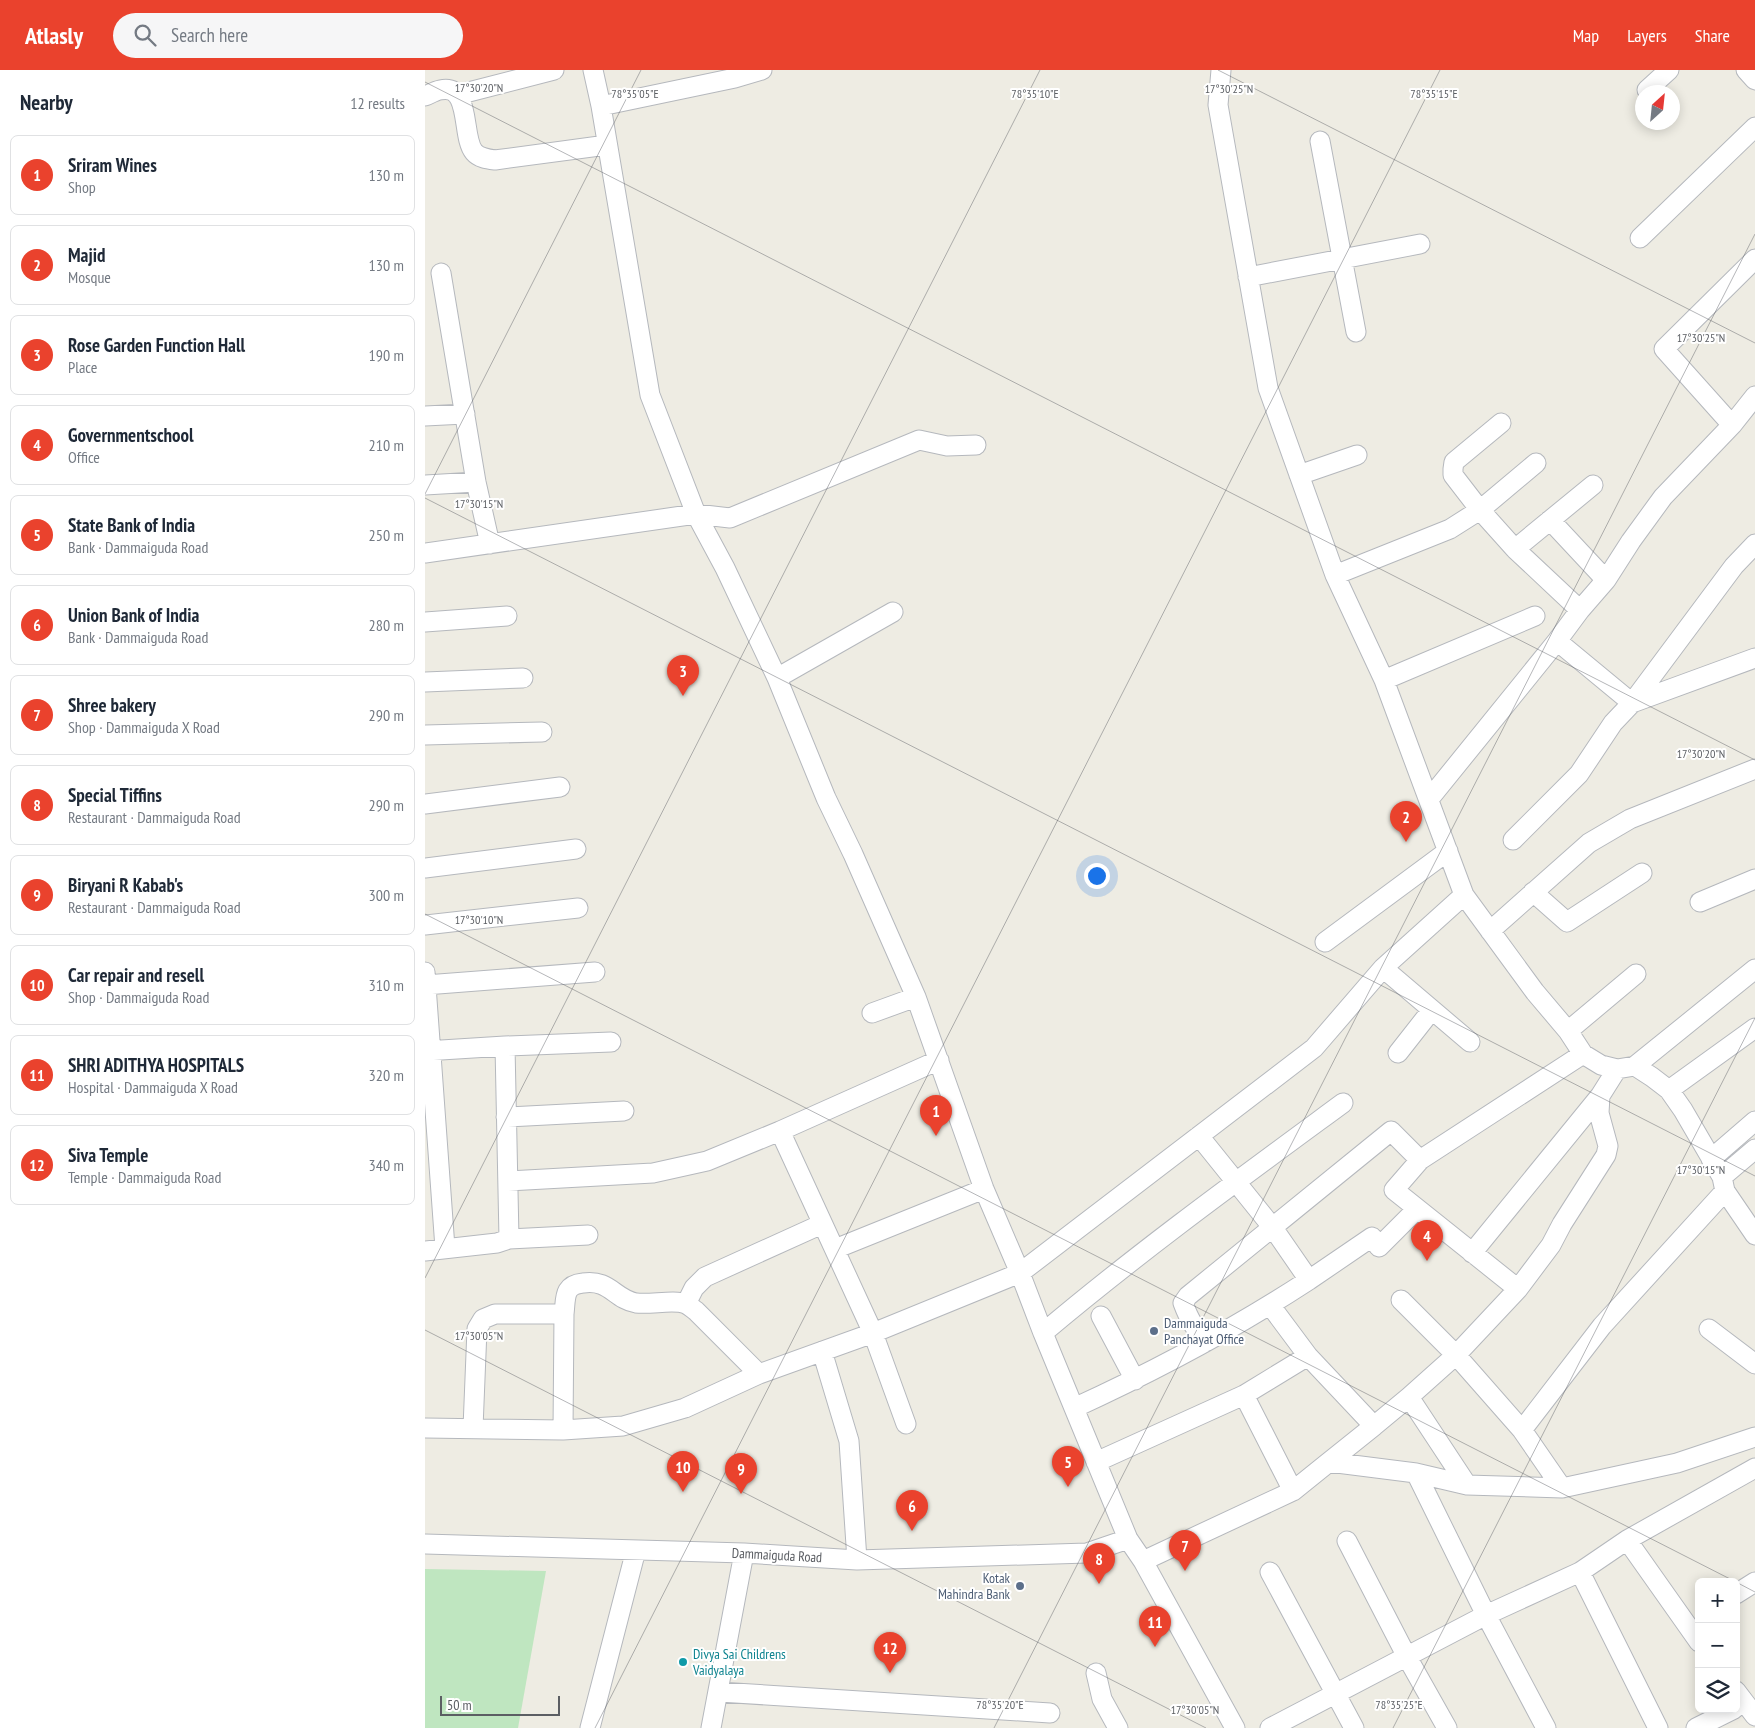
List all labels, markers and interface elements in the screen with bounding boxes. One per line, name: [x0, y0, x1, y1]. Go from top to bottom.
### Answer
search box: [113, 13, 463, 58]
text: Atlasly: [25, 20, 83, 51]
icon: search: [131, 21, 159, 49]
text: Search here: [171, 23, 248, 47]
text: Map: [1573, 24, 1599, 47]
text: Layers: [1627, 24, 1667, 47]
text: Share: [1695, 24, 1730, 47]
text: 17°30'20"N: [455, 80, 503, 95]
text: 17°30'25"N: [1205, 81, 1253, 96]
north arrow: [1635, 85, 1680, 130]
text: 78°35'05"E: [611, 86, 659, 101]
text: 78°35'10"E: [1011, 86, 1059, 101]
text: 78°35'15"E: [1410, 86, 1458, 101]
text: Nearby: [20, 89, 73, 116]
text: 12 results: [350, 93, 405, 113]
text: Sriram Wines: [68, 153, 157, 177]
text: 1: [33, 165, 41, 185]
text: 130 m: [369, 165, 404, 185]
text: Shop: [68, 177, 96, 197]
text: Majid: [68, 243, 105, 267]
text: 2: [33, 255, 41, 275]
text: 130 m: [369, 255, 404, 275]
text: Mosque: [68, 267, 111, 287]
text: 17°30'25"N: [1677, 330, 1725, 345]
text: Rose Garden Function Hall: [68, 333, 245, 357]
text: 3: [33, 345, 41, 365]
text: 190 m: [369, 345, 404, 365]
text: Place: [68, 357, 97, 377]
text: Governmentschool: [68, 423, 194, 447]
text: 4: [33, 435, 41, 455]
text: 210 m: [369, 435, 404, 455]
text: Office: [68, 447, 100, 467]
text: 17°30'15"N: [455, 496, 503, 511]
text: State Bank of India: [68, 513, 195, 537]
text: 5: [33, 525, 41, 545]
text: 250 m: [369, 525, 404, 545]
text: Bank · Dammaiguda Road: [68, 537, 208, 557]
text: Union Bank of India: [68, 603, 199, 627]
text: 6: [33, 615, 41, 635]
text: 280 m: [369, 615, 404, 635]
text: Bank · Dammaiguda Road: [68, 627, 208, 647]
pin: 3: [667, 655, 699, 696]
text: Shree bakery: [68, 693, 156, 717]
text: 7: [33, 705, 41, 725]
text: 290 m: [369, 705, 404, 725]
text: Shop · Dammaiguda X Road: [68, 717, 220, 737]
text: 17°30'20"N: [1677, 746, 1725, 761]
text: Special Tiffins: [68, 783, 162, 807]
text: 8: [33, 795, 41, 815]
text: 290 m: [369, 795, 404, 815]
pin: 2: [1390, 801, 1422, 842]
text: Restaurant · Dammaiguda Road: [68, 807, 241, 827]
your location: [1084, 863, 1110, 889]
text: Biryani R Kabab's: [68, 873, 183, 897]
text: 9: [33, 885, 41, 905]
text: 300 m: [369, 885, 404, 905]
text: Restaurant · Dammaiguda Road: [68, 897, 241, 917]
text: 17°30'10"N: [455, 912, 503, 927]
text: Car repair and resell: [68, 963, 204, 987]
text: 10: [29, 975, 45, 995]
text: 310 m: [369, 975, 404, 995]
text: Shop · Dammaiguda Road: [68, 987, 209, 1007]
text: SHRI ADITHYA HOSPITALS: [68, 1053, 244, 1077]
text: 11: [29, 1065, 45, 1085]
text: 320 m: [369, 1065, 404, 1085]
text: Hospital · Dammaiguda X Road: [68, 1077, 238, 1097]
pin: 1: [920, 1095, 952, 1136]
text: Siva Temple: [68, 1143, 148, 1167]
text: 12: [29, 1155, 45, 1175]
text: 340 m: [369, 1155, 404, 1175]
text: 17°30'15"N: [1677, 1162, 1725, 1177]
text: Temple · Dammaiguda Road: [68, 1167, 221, 1187]
pin: 4: [1411, 1220, 1443, 1261]
place label: Dammaiguda Panchayat Office: [1164, 1314, 1244, 1348]
marker: Dammaiguda Panchayat Office: [1148, 1325, 1160, 1337]
text: 17°30'05"N: [455, 1328, 503, 1343]
pin: 5: [1052, 1446, 1084, 1487]
pin: 10: [667, 1451, 699, 1492]
pin: 9: [725, 1453, 757, 1494]
pin: 6: [896, 1490, 928, 1531]
pin: 7: [1169, 1530, 1201, 1571]
pin: 8: [1083, 1543, 1115, 1584]
street label: Dammaiguda Road: [731, 1544, 823, 1566]
place label: Kotak Mahindra Bank: [938, 1569, 1011, 1603]
map controls: [1695, 1578, 1740, 1713]
button: +: [1695, 1578, 1740, 1623]
marker: Kotak Mahindra Bank: [1014, 1580, 1026, 1592]
pin: 11: [1139, 1606, 1171, 1647]
button: −: [1695, 1623, 1740, 1668]
pin: 12: [874, 1632, 906, 1673]
place label: Divya Sai Childrens Vaidyalaya: [692, 1645, 786, 1679]
marker: Divya Sai Childrens Vaidyalaya: [677, 1656, 689, 1668]
button: layers: [1695, 1668, 1740, 1713]
scale bar: [440, 1693, 560, 1716]
text: 50 m: [447, 1696, 472, 1714]
text: 78°35'20"E: [976, 1697, 1024, 1712]
text: 78°35'25"E: [1375, 1697, 1423, 1712]
text: 17°30'05"N: [1171, 1702, 1219, 1717]

